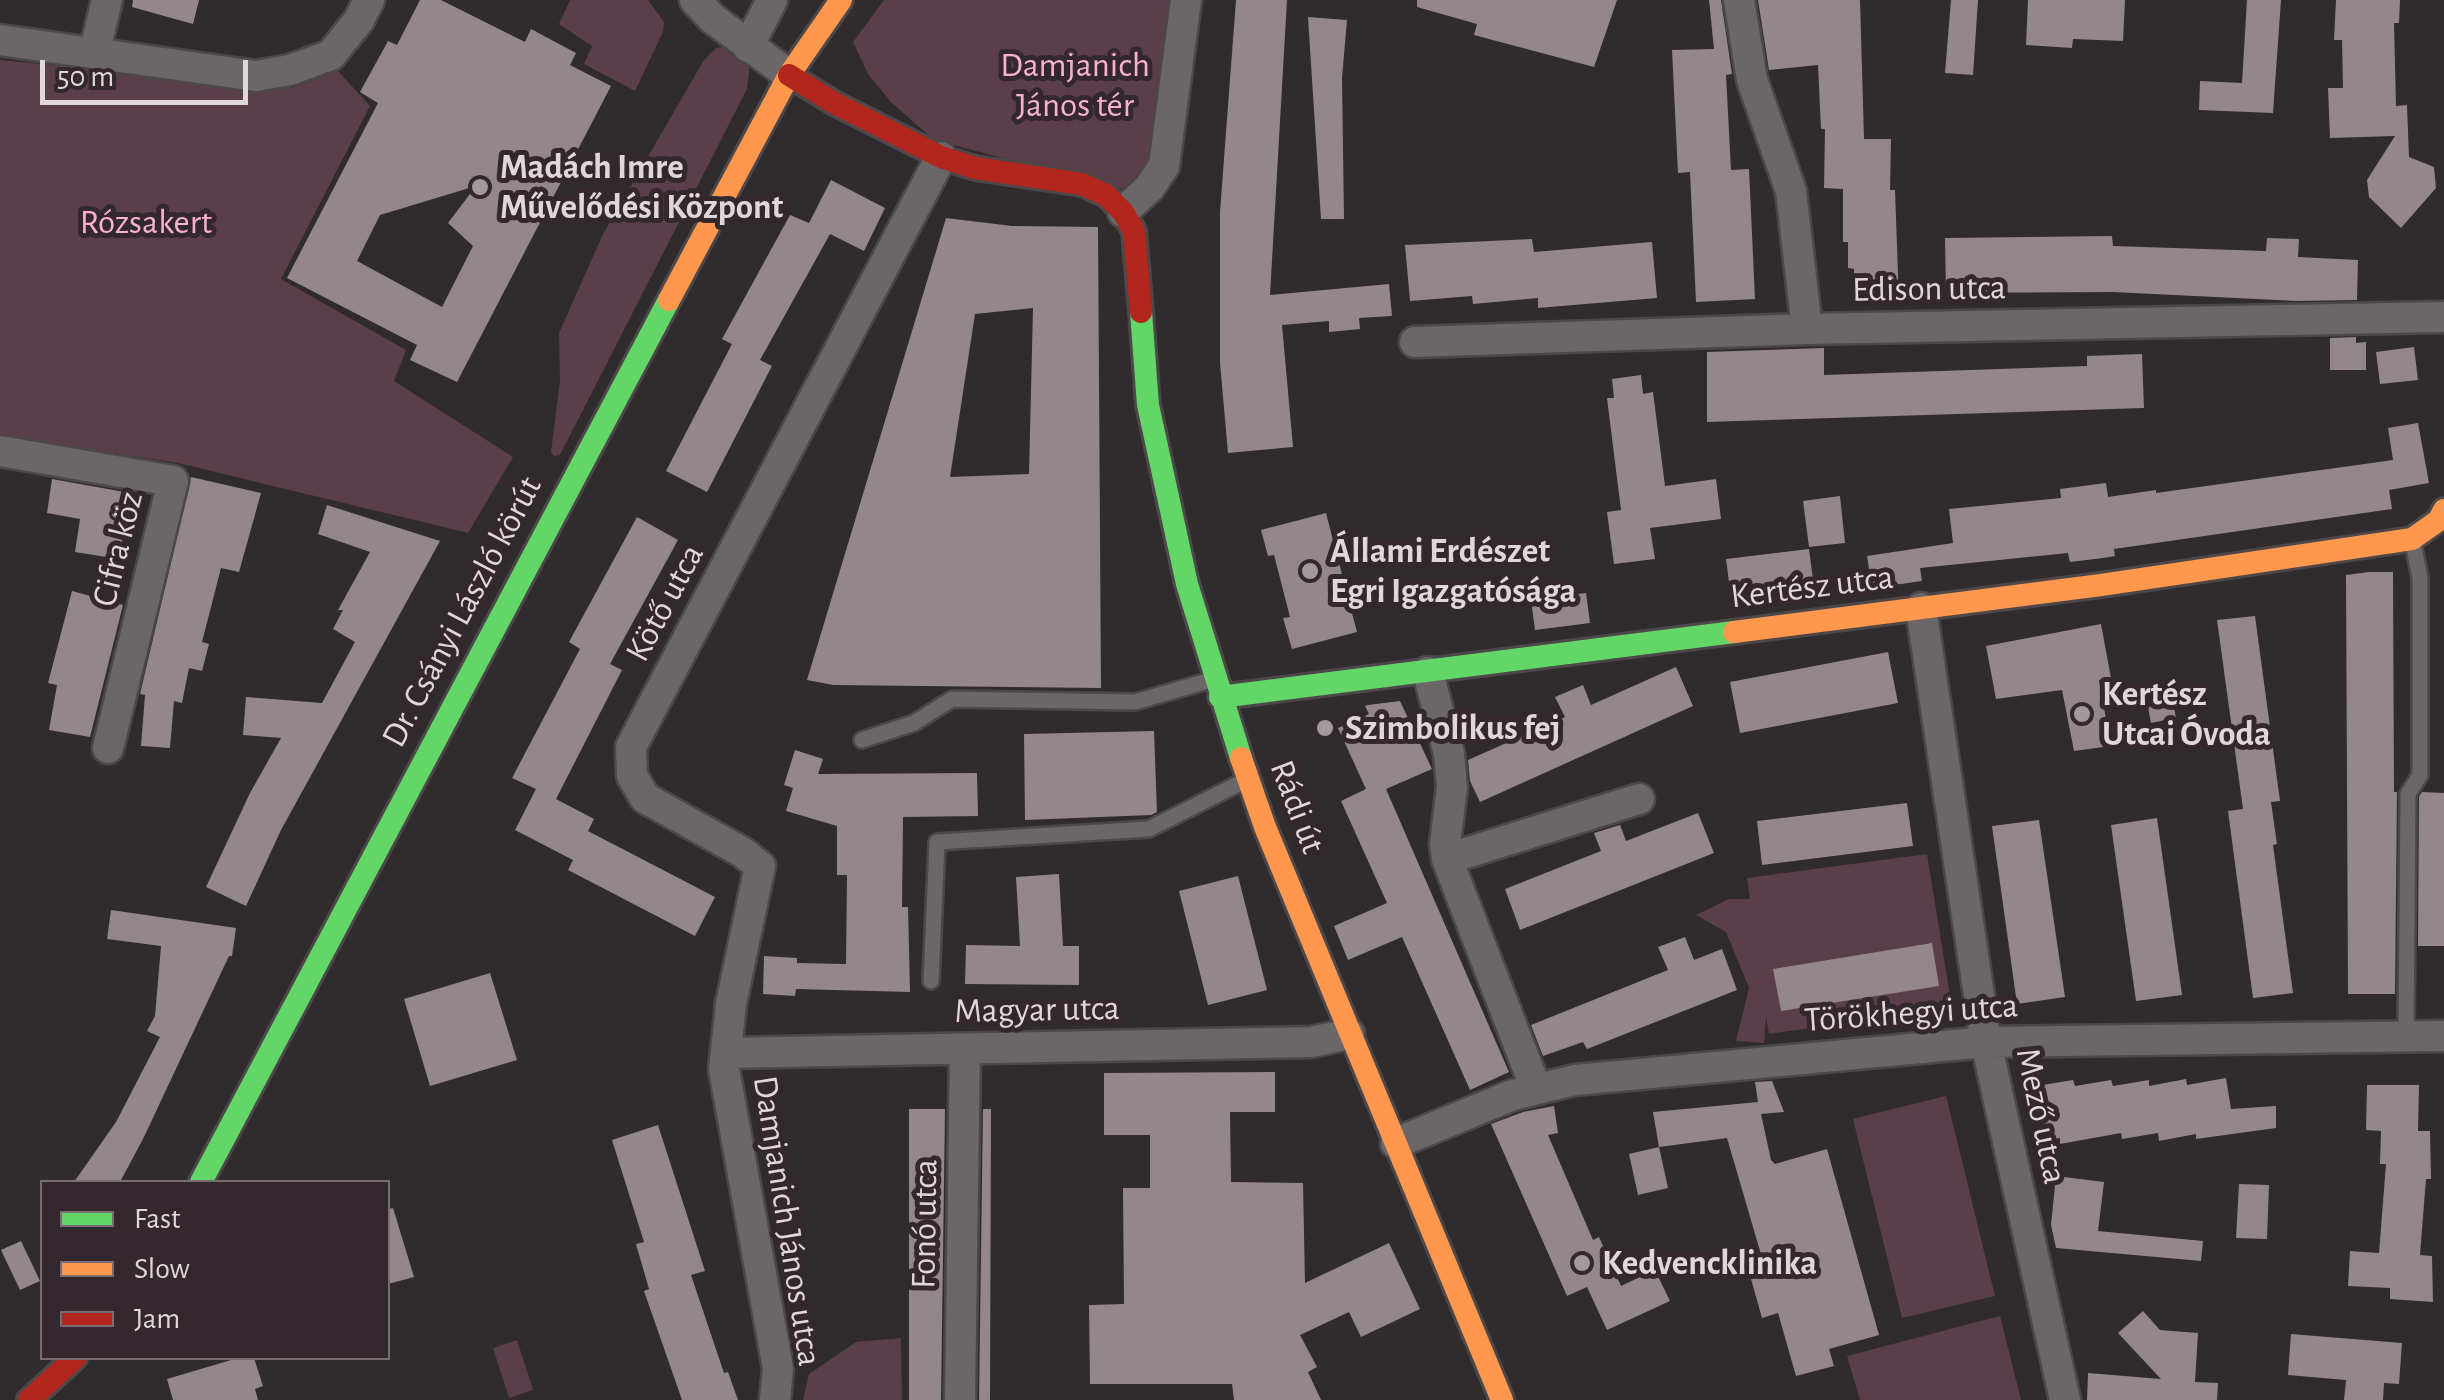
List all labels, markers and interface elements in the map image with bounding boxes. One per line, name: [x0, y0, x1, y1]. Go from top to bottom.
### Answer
scale bar: [45, 40, 252, 102]
park label: Damjanich János tér: [1000, 44, 1150, 126]
text: 50 m: [57, 62, 114, 92]
place label: Madách Imre Művelődési Központ: [500, 146, 783, 228]
marker: Madách Imre Művelődési Központ: [469, 176, 491, 198]
park label: Rózsakert: [80, 201, 212, 243]
street label: Edison utca: [1852, 267, 2006, 311]
street label: Dr. Csányi László körút: [373, 469, 551, 755]
street label: Cifra köz: [84, 487, 152, 611]
place label: Állami Erdészet Egri Igazgatósága: [1330, 530, 1576, 612]
street label: Kötő utca: [617, 537, 713, 669]
street label: Kertész utca: [1728, 556, 1896, 618]
marker: Állami Erdészet Egri Igazgatósága: [1299, 560, 1321, 582]
place label: Kertész Utcai Óvoda: [2102, 673, 2271, 755]
marker: Kertész Utcai Óvoda: [2071, 703, 2093, 725]
place label: Szimbolikus fej: [1345, 707, 1561, 749]
marker: Szimbolikus fej: [1314, 717, 1336, 739]
street label: Rádi út: [1260, 755, 1334, 859]
street label: Törökhegyi utca: [1803, 985, 2019, 1041]
street label: Magyar utca: [954, 988, 1120, 1032]
street label: Mező utca: [2006, 1044, 2076, 1188]
street label: Damjanich János utca: [743, 1073, 831, 1369]
street label: Fonó utca: [903, 1159, 947, 1289]
legend: [40, 1180, 390, 1360]
text: Fast: [134, 1204, 181, 1234]
place label: Kedvencklinika: [1602, 1242, 1817, 1284]
marker: Kedvencklinika: [1571, 1252, 1593, 1274]
text: Slow: [134, 1254, 190, 1284]
text: Jam: [134, 1304, 180, 1334]

